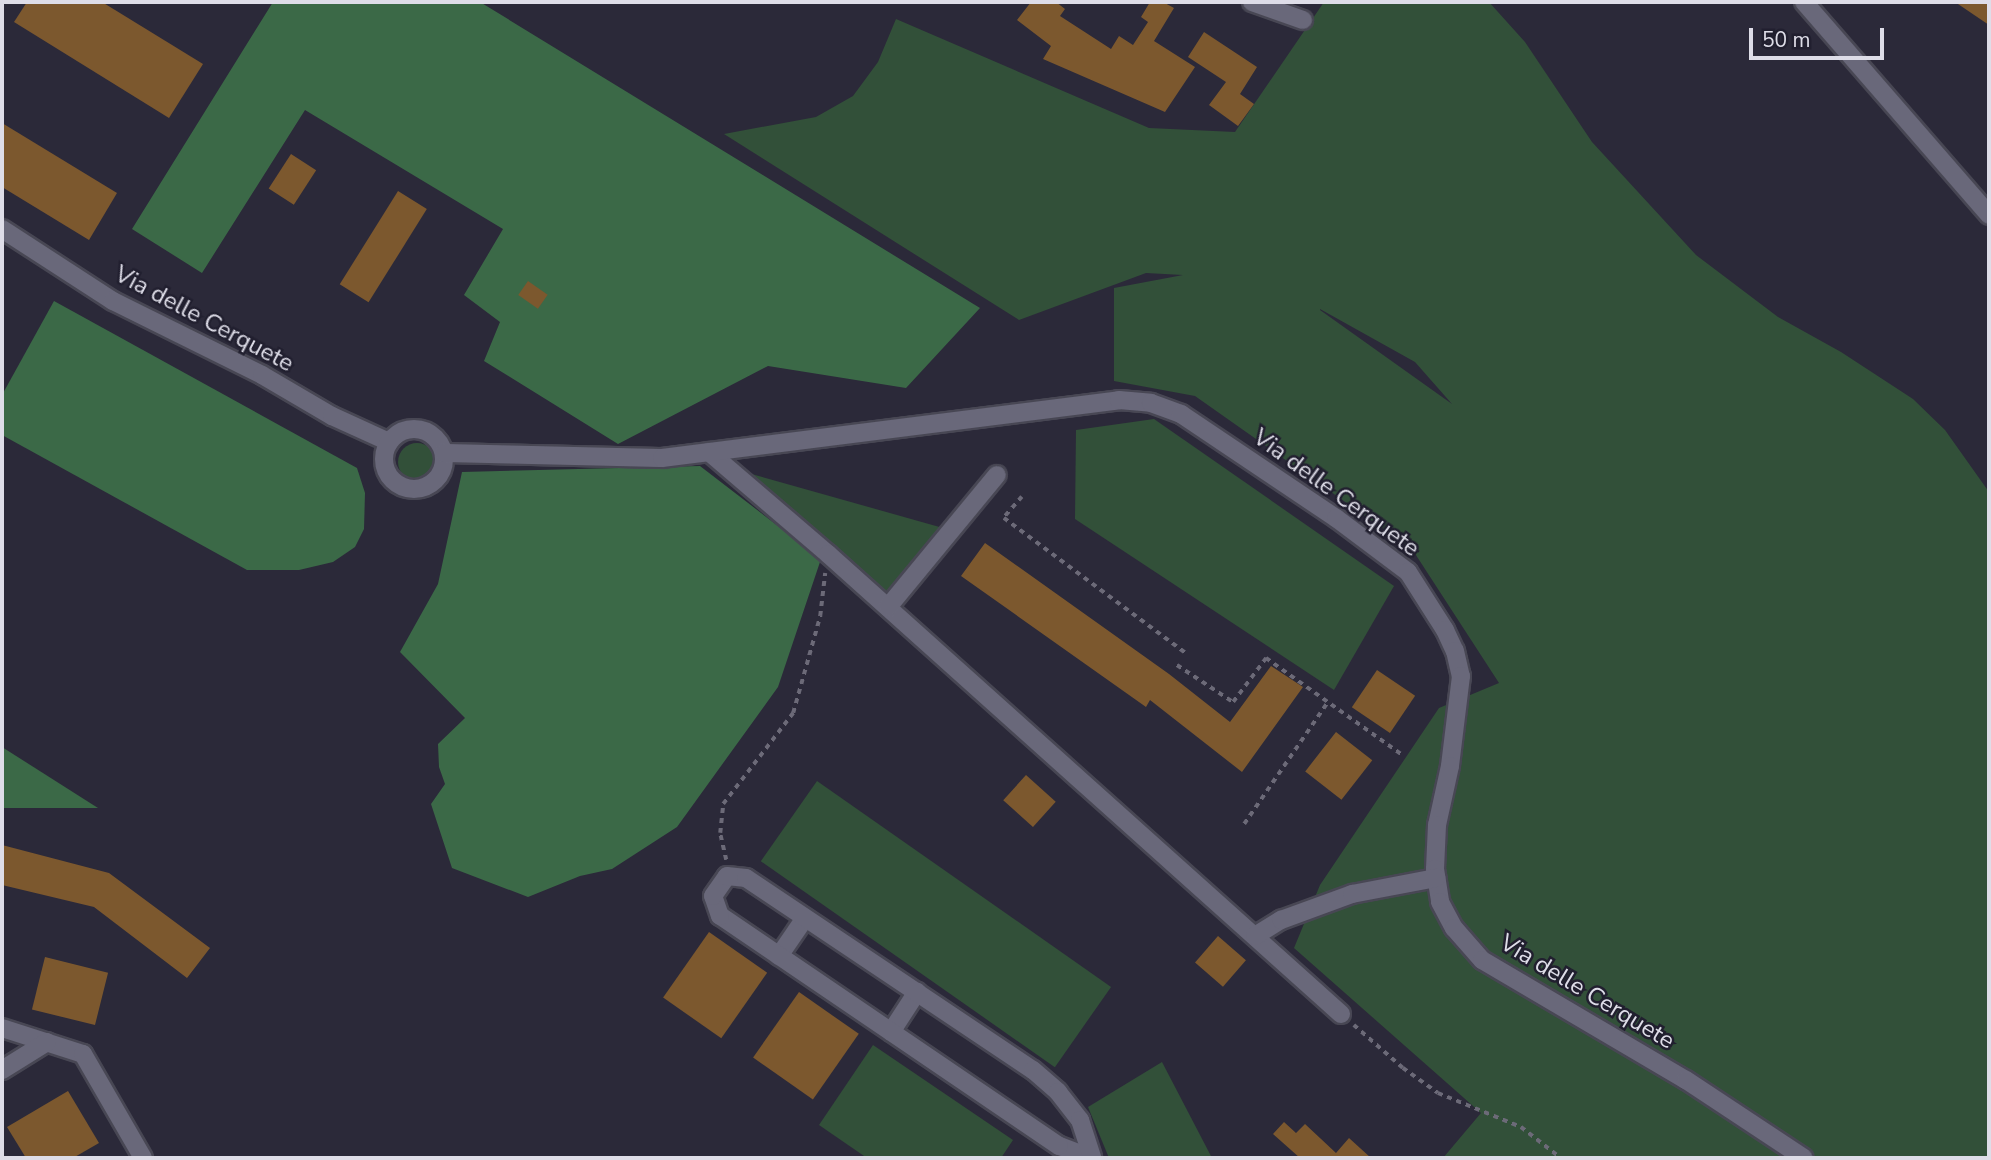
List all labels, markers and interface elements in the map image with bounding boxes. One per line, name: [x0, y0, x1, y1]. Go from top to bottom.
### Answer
scale bar: [1753, 14, 1888, 58]
text: 50 m: [1762, 26, 1811, 54]
street label: Via delle Cerquete: [110, 260, 298, 378]
street label: Via delle Cerquete: [1247, 423, 1425, 563]
street label: Via delle Cerquete: [1494, 929, 1680, 1055]

